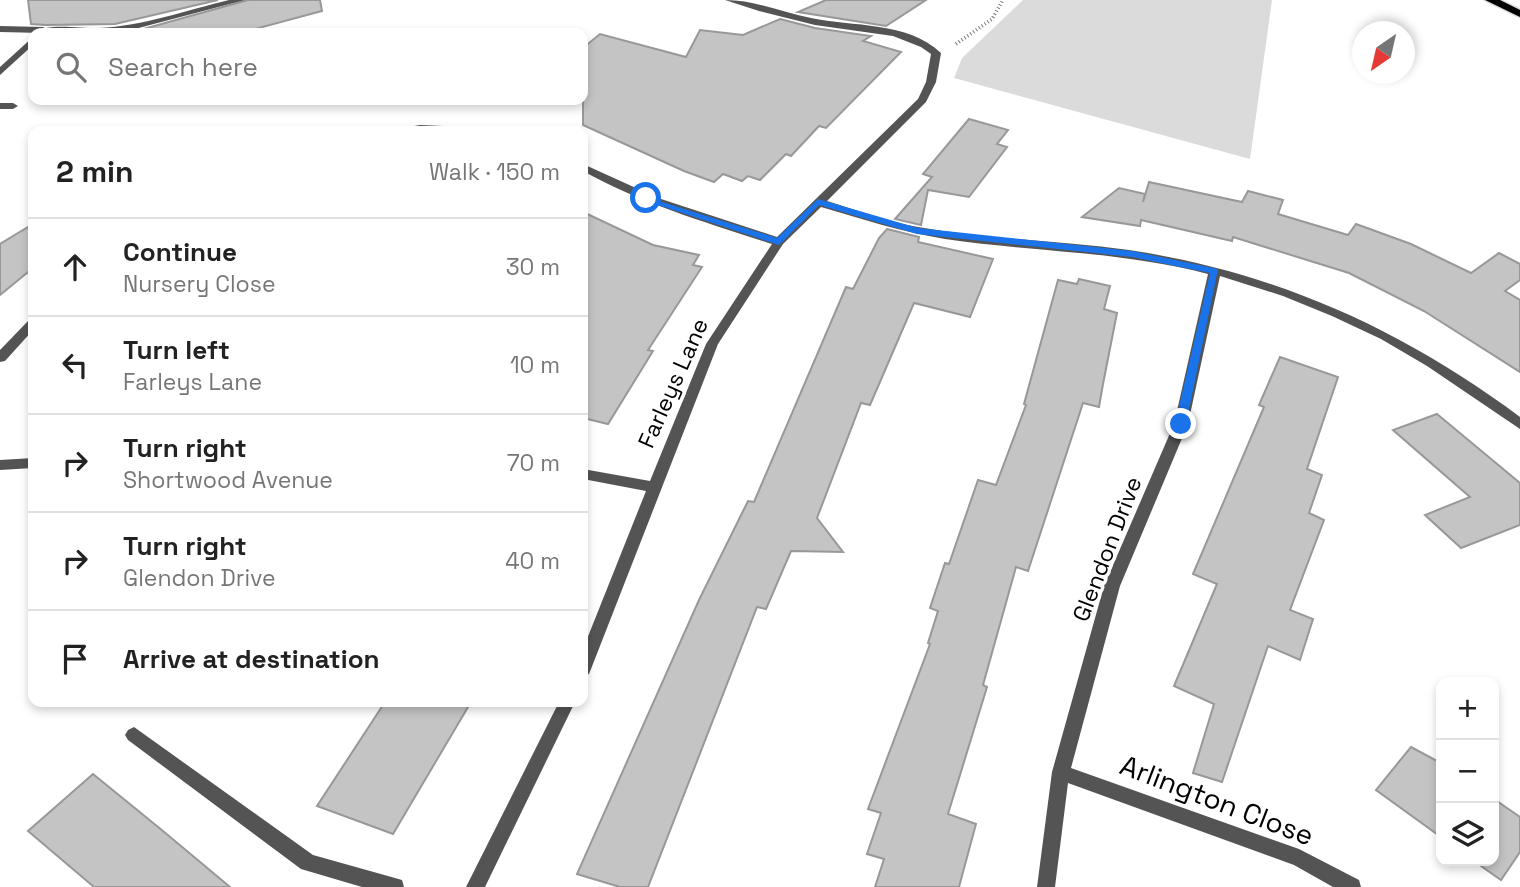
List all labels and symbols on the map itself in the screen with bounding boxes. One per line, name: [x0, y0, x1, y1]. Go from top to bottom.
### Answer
north arrow: [1352, 21, 1415, 84]
route start: [630, 182, 661, 213]
street label: Farleys Lane: [631, 313, 715, 453]
route end: [1165, 408, 1196, 439]
street label: Glendon Drive: [1066, 472, 1148, 626]
street label: Arlington Close: [1115, 747, 1319, 853]

